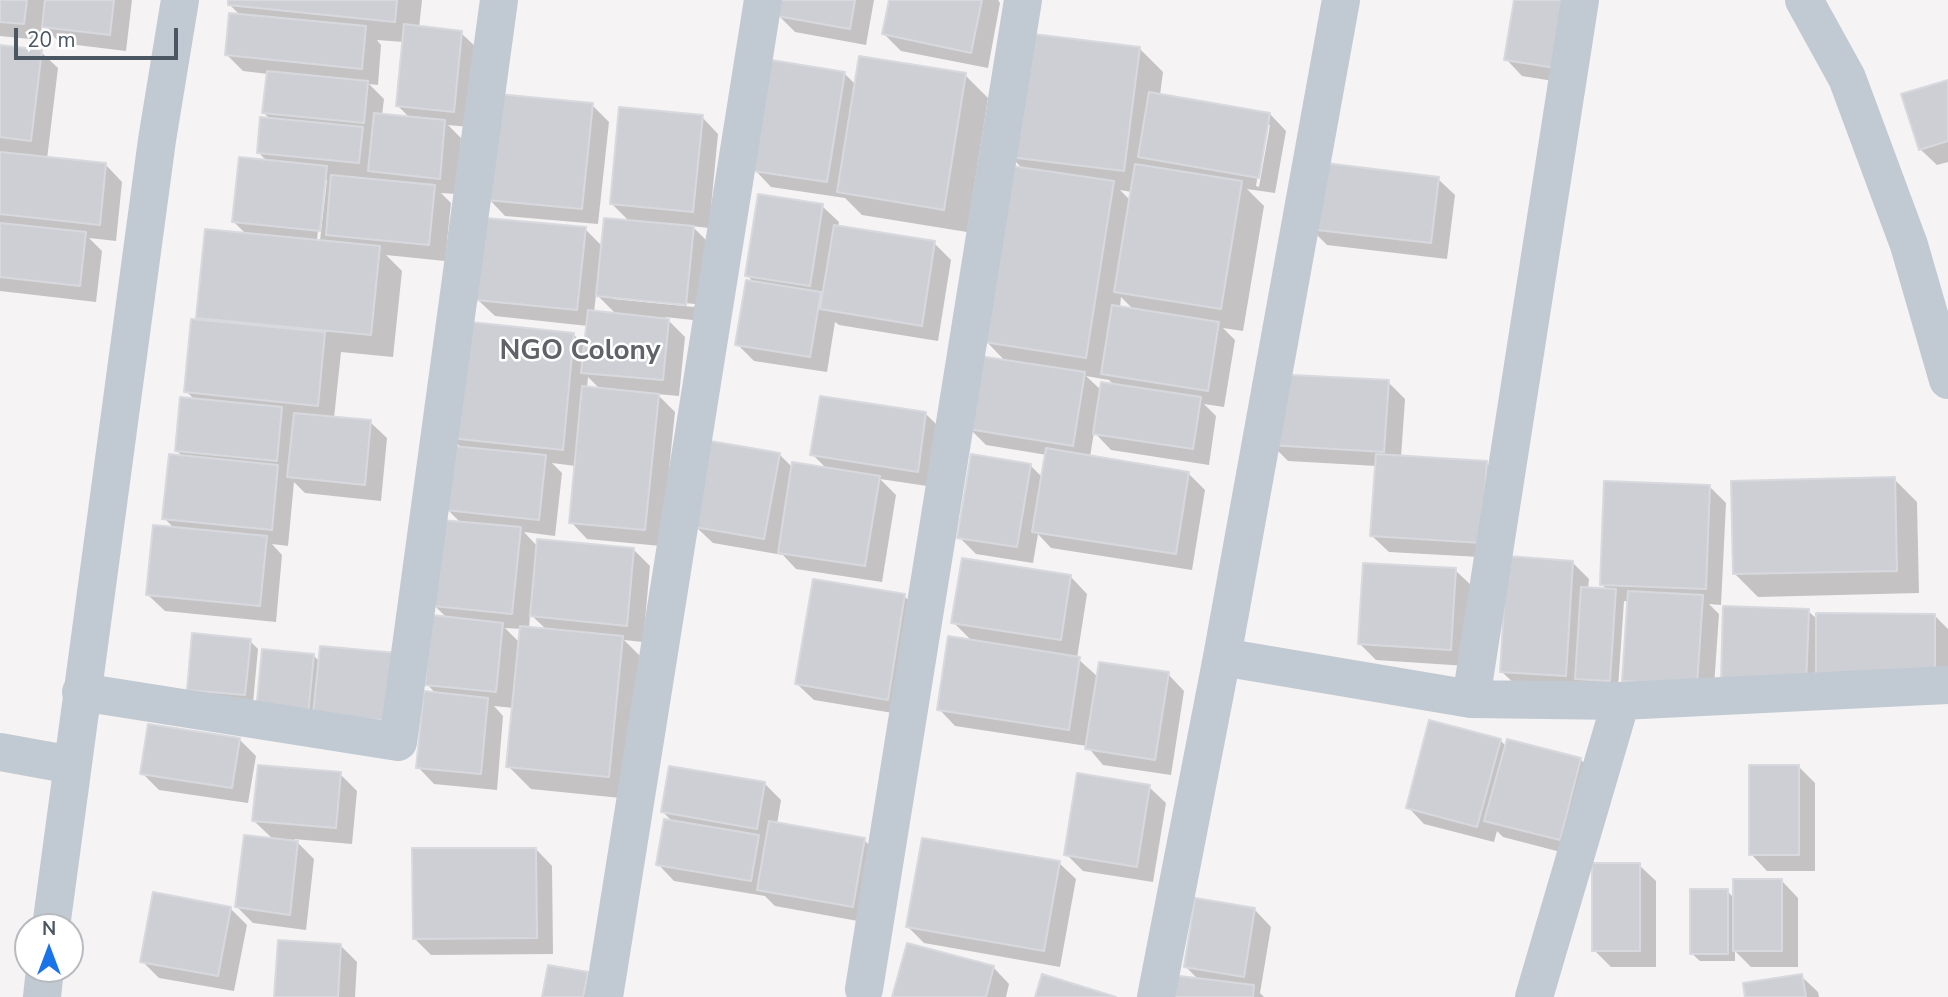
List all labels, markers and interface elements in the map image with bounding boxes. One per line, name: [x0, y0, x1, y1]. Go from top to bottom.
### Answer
scale bar: [18, 14, 182, 58]
text: 20 m: [27, 26, 76, 54]
district label: NGO Colony: [499, 335, 661, 369]
north arrow: [14, 913, 84, 983]
text: N: [42, 916, 56, 942]

